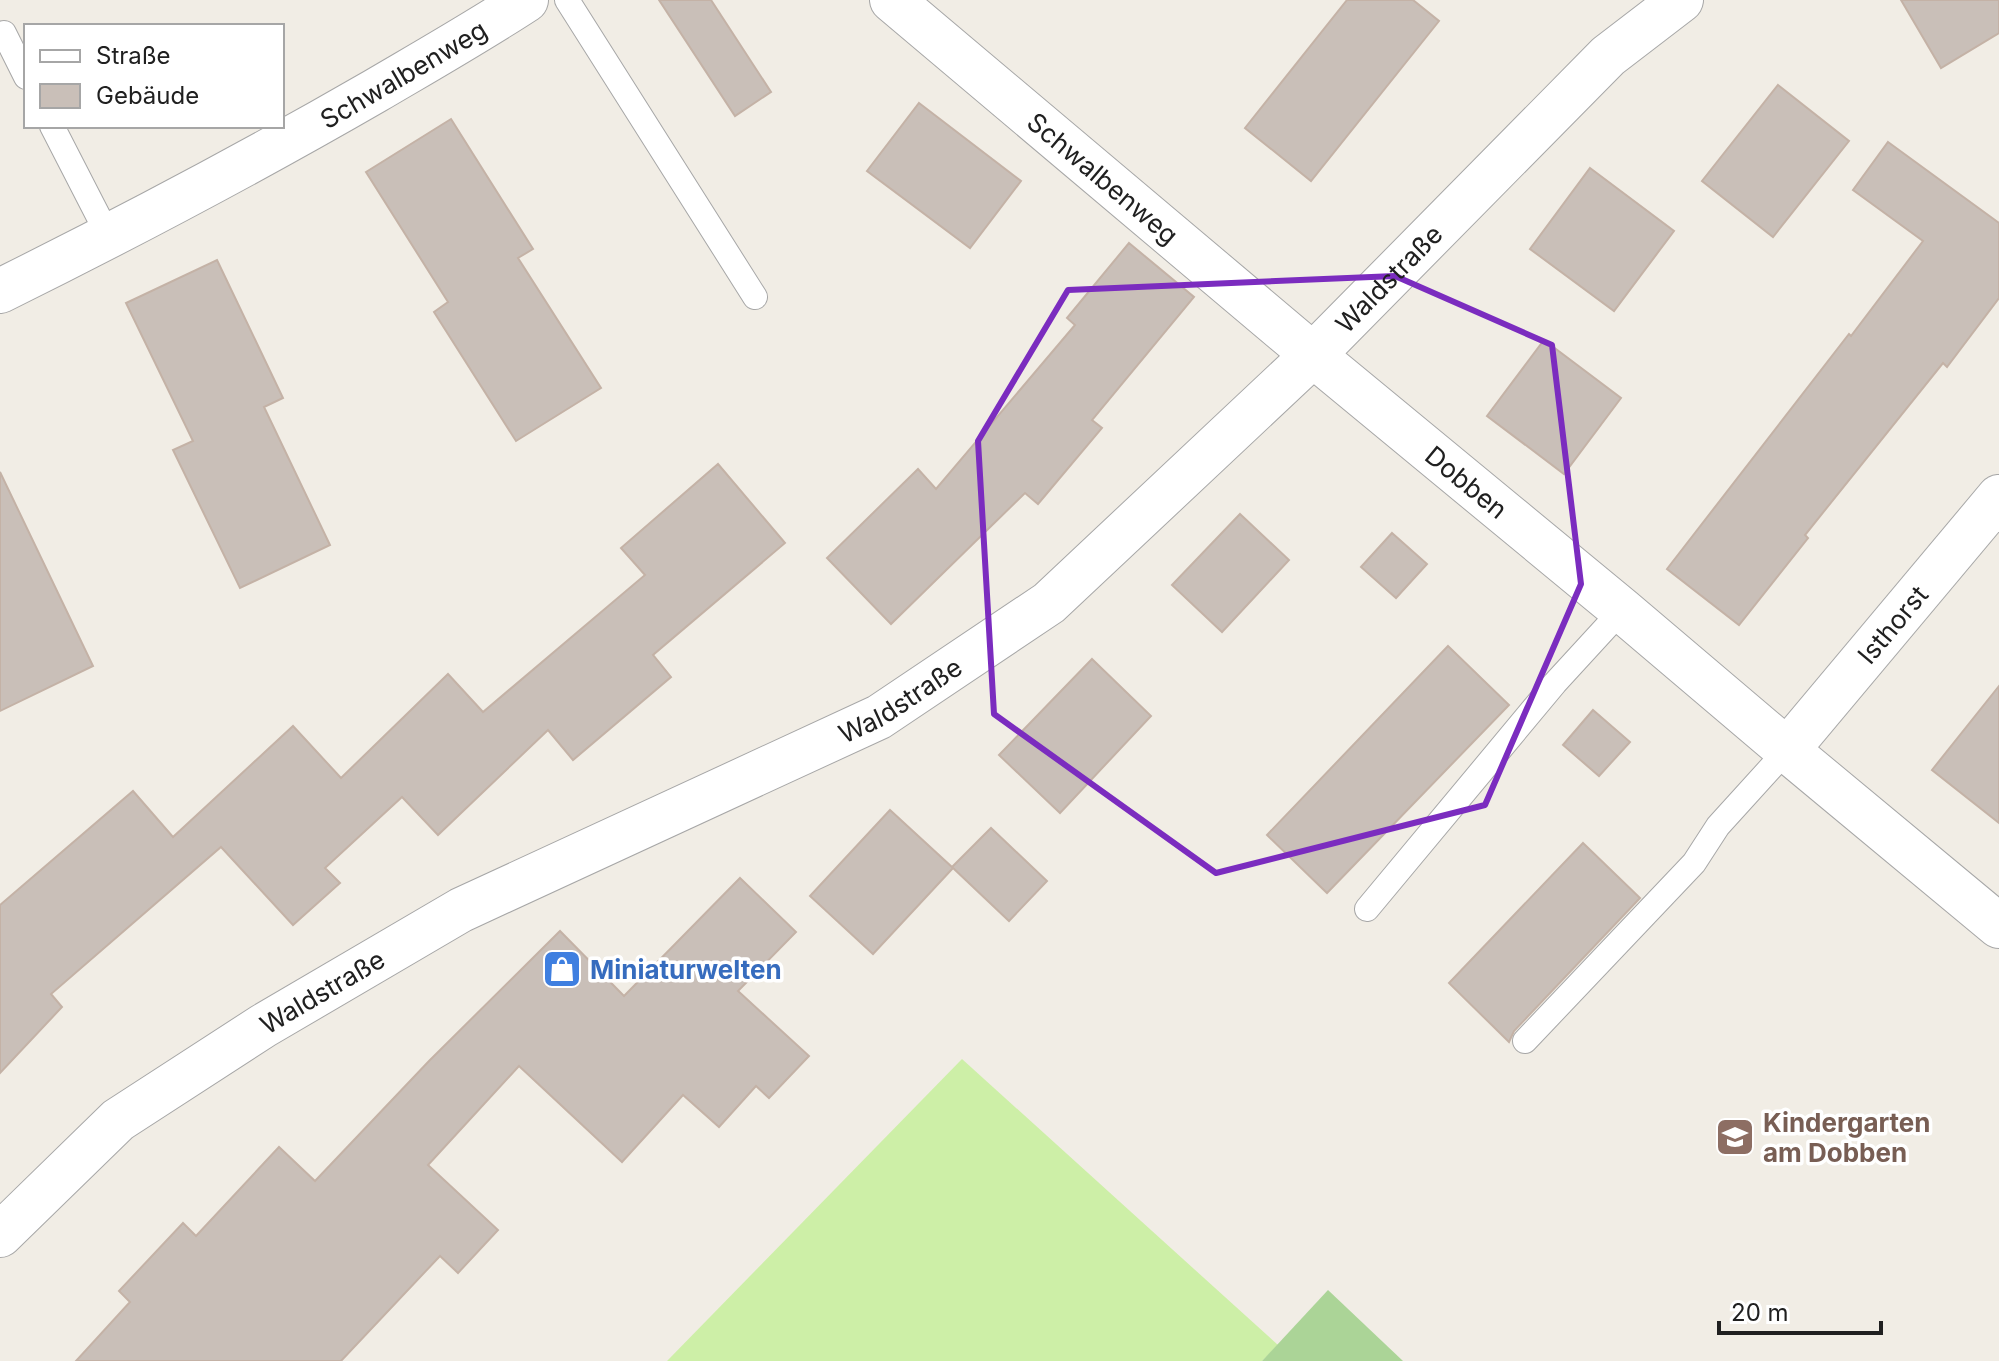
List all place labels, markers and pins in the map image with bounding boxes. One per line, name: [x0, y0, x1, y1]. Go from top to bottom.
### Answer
shop icon: Miniaturwelten: [541, 948, 583, 990]
place label: Miniaturwelten: [590, 954, 782, 985]
place label: Kindergarten am Dobben: [1763, 1107, 1931, 1168]
school or university icon: Kindergarten am Dobben: [1714, 1116, 1756, 1158]

